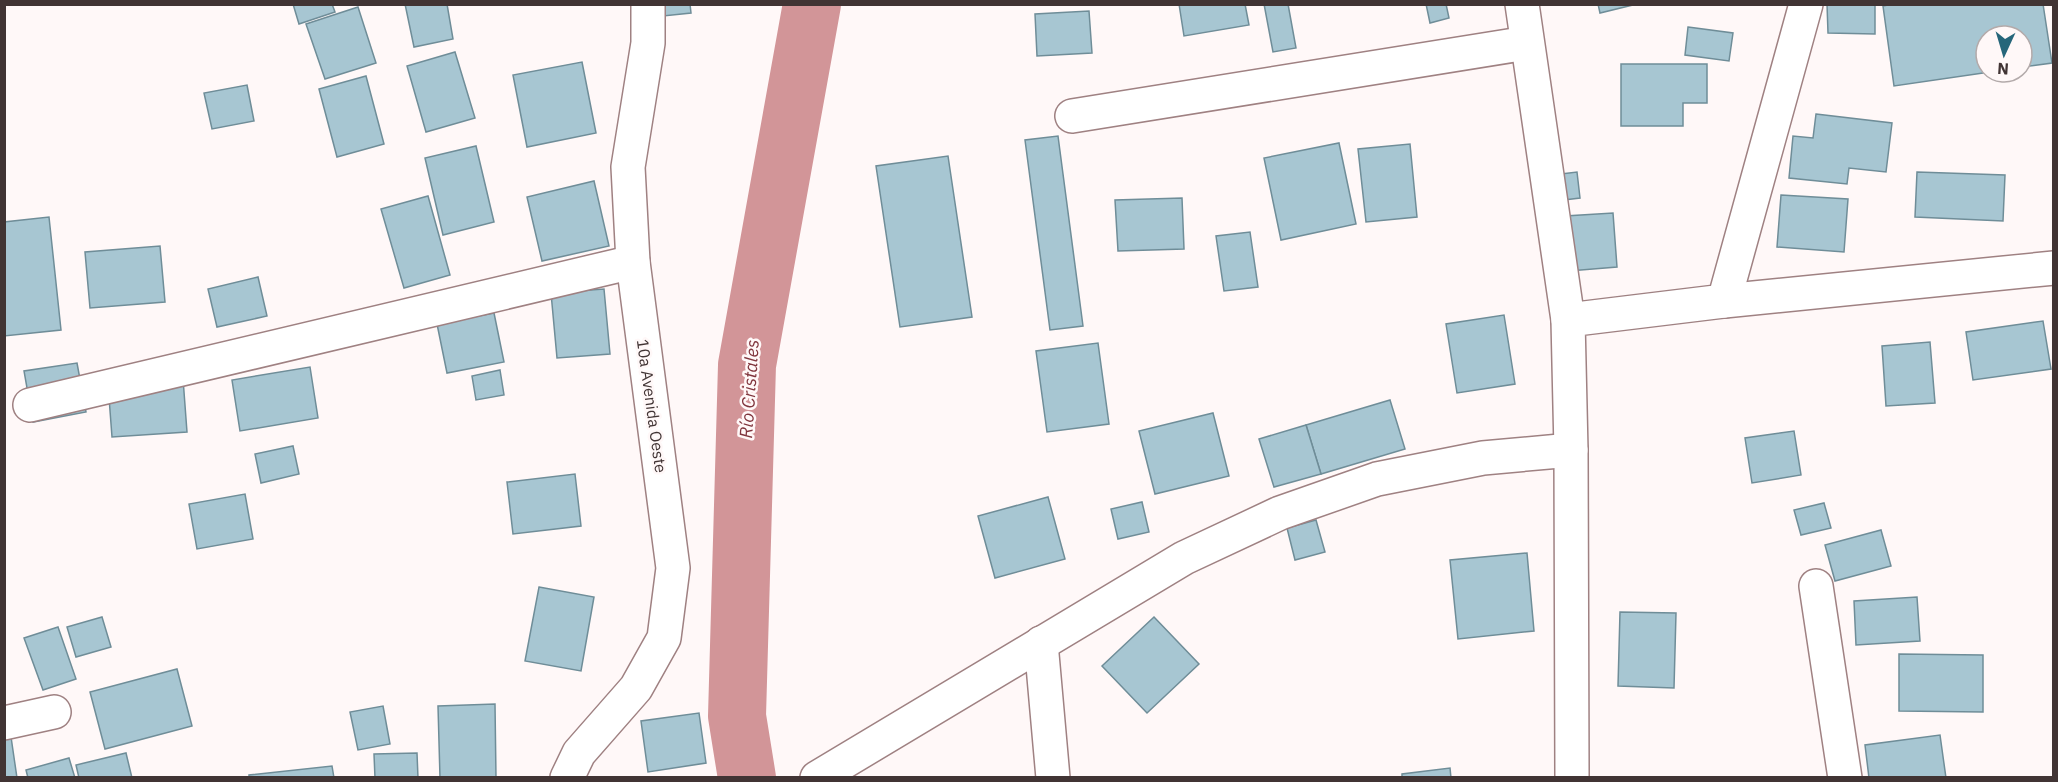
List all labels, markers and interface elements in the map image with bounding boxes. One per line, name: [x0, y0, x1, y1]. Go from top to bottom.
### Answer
north arrow: [1974, 24, 2034, 84]
text: N: [1996, 59, 2009, 79]
street label: 10a Avenida Oeste: [633, 338, 671, 474]
water label: Río Cristales: [734, 339, 764, 439]

